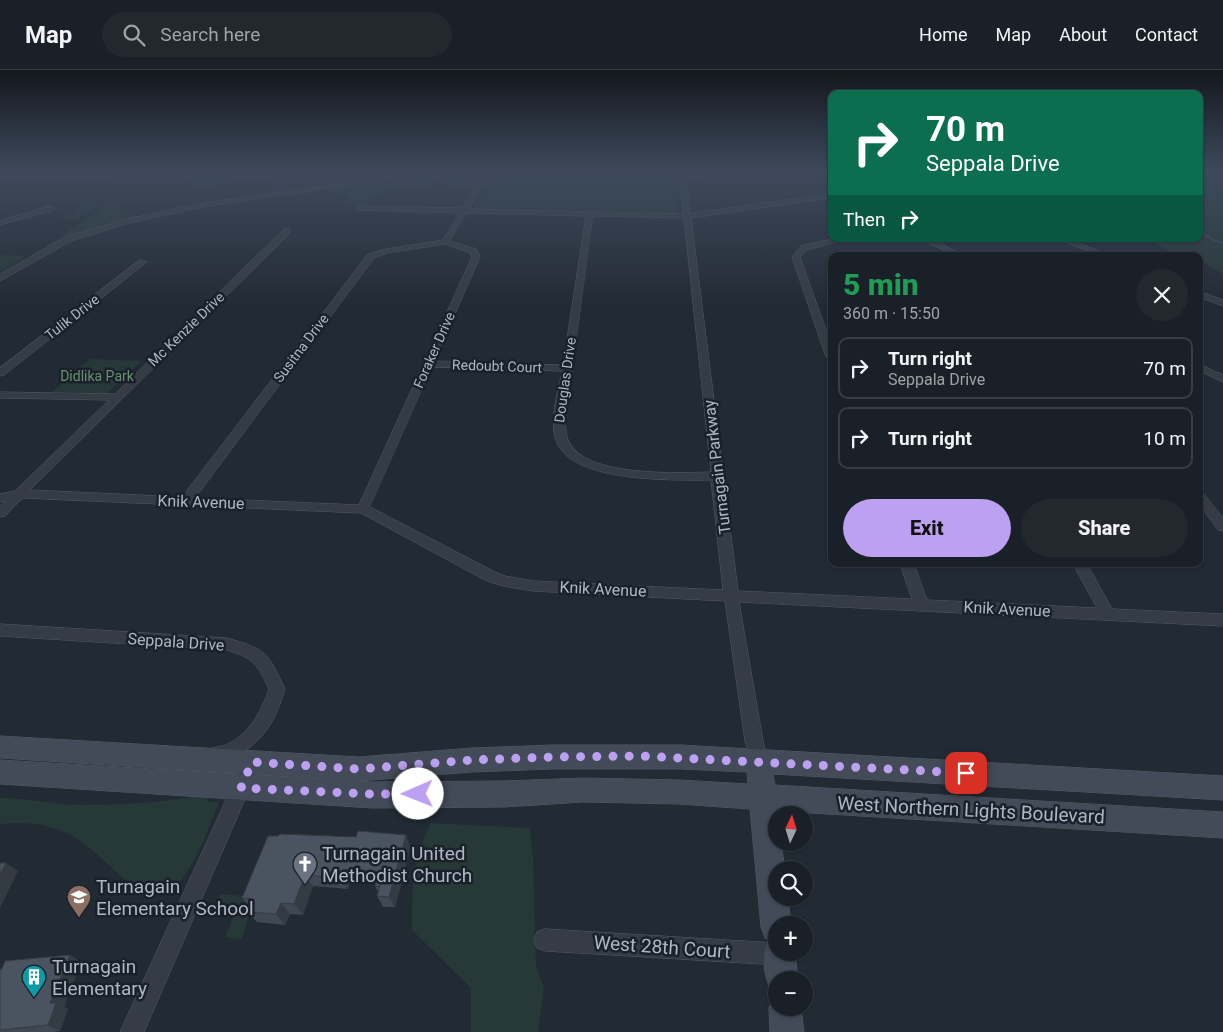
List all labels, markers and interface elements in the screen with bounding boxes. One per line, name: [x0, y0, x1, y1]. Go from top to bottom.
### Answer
search box: [102, 12, 452, 57]
text: Map: [25, 21, 72, 49]
icon: search: [120, 21, 148, 49]
text: Search here: [160, 23, 260, 46]
text: Home: [919, 24, 968, 45]
text: Map: [996, 24, 1031, 45]
text: About: [1059, 24, 1107, 45]
text: Contact: [1135, 24, 1198, 45]
text: 70 m: [926, 109, 1005, 150]
icon: right: [843, 110, 908, 175]
text: Seppala Drive: [926, 151, 1060, 176]
icon: right: [895, 205, 923, 233]
text: Then: [843, 208, 885, 231]
text: 5 min: [843, 267, 919, 302]
button: close: [1136, 269, 1188, 321]
street label: Mc Kenzie Drive: [145, 289, 227, 369]
street label: Tulik Drive: [42, 291, 102, 343]
text: 360 m · 15:50: [843, 304, 940, 323]
street label: Foraker Drive: [410, 309, 458, 391]
street label: Susitna Drive: [270, 311, 332, 385]
street label: Douglas Drive: [551, 336, 579, 424]
text: Turn right: [888, 347, 972, 370]
icon: right: [845, 354, 873, 382]
street label: Redoubt Court: [452, 356, 543, 376]
text: 70 m: [1143, 357, 1186, 380]
park label: Didlika Park: [60, 368, 135, 384]
text: Seppala Drive: [888, 370, 985, 389]
street label: Turnagain Parkway: [699, 398, 735, 535]
icon: right: [845, 424, 873, 452]
text: Turn right: [888, 427, 972, 450]
text: 10 m: [1143, 427, 1186, 450]
street label: Knik Avenue: [157, 491, 245, 513]
button: Exit: [843, 499, 1011, 557]
button: Share: [1021, 499, 1188, 557]
street label: Knik Avenue: [559, 577, 647, 601]
street label: Knik Avenue: [963, 597, 1051, 621]
street label: Seppala Drive: [127, 629, 225, 655]
pin: [945, 752, 987, 794]
icon: arrive: [952, 759, 980, 787]
position arrow: [391, 767, 443, 819]
street label: West Northern Lights Boulevard: [837, 792, 1105, 828]
north arrow: [768, 806, 812, 851]
map controls: [768, 806, 813, 1016]
place label: Turnagain United Methodist Church: [322, 842, 472, 887]
church icon: Turnagain United Methodist Church: [292, 851, 318, 885]
button: search: [768, 861, 813, 906]
place label: Turnagain Elementary School: [96, 875, 254, 920]
school or university icon: Turnagain Elementary School: [66, 884, 92, 918]
button: +: [768, 916, 813, 961]
street label: West 28th Court: [593, 931, 731, 963]
place label: Turnagain Elementary: [52, 955, 147, 1000]
building icon: Turnagain Elementary: [21, 964, 47, 998]
button: −: [768, 971, 813, 1016]

